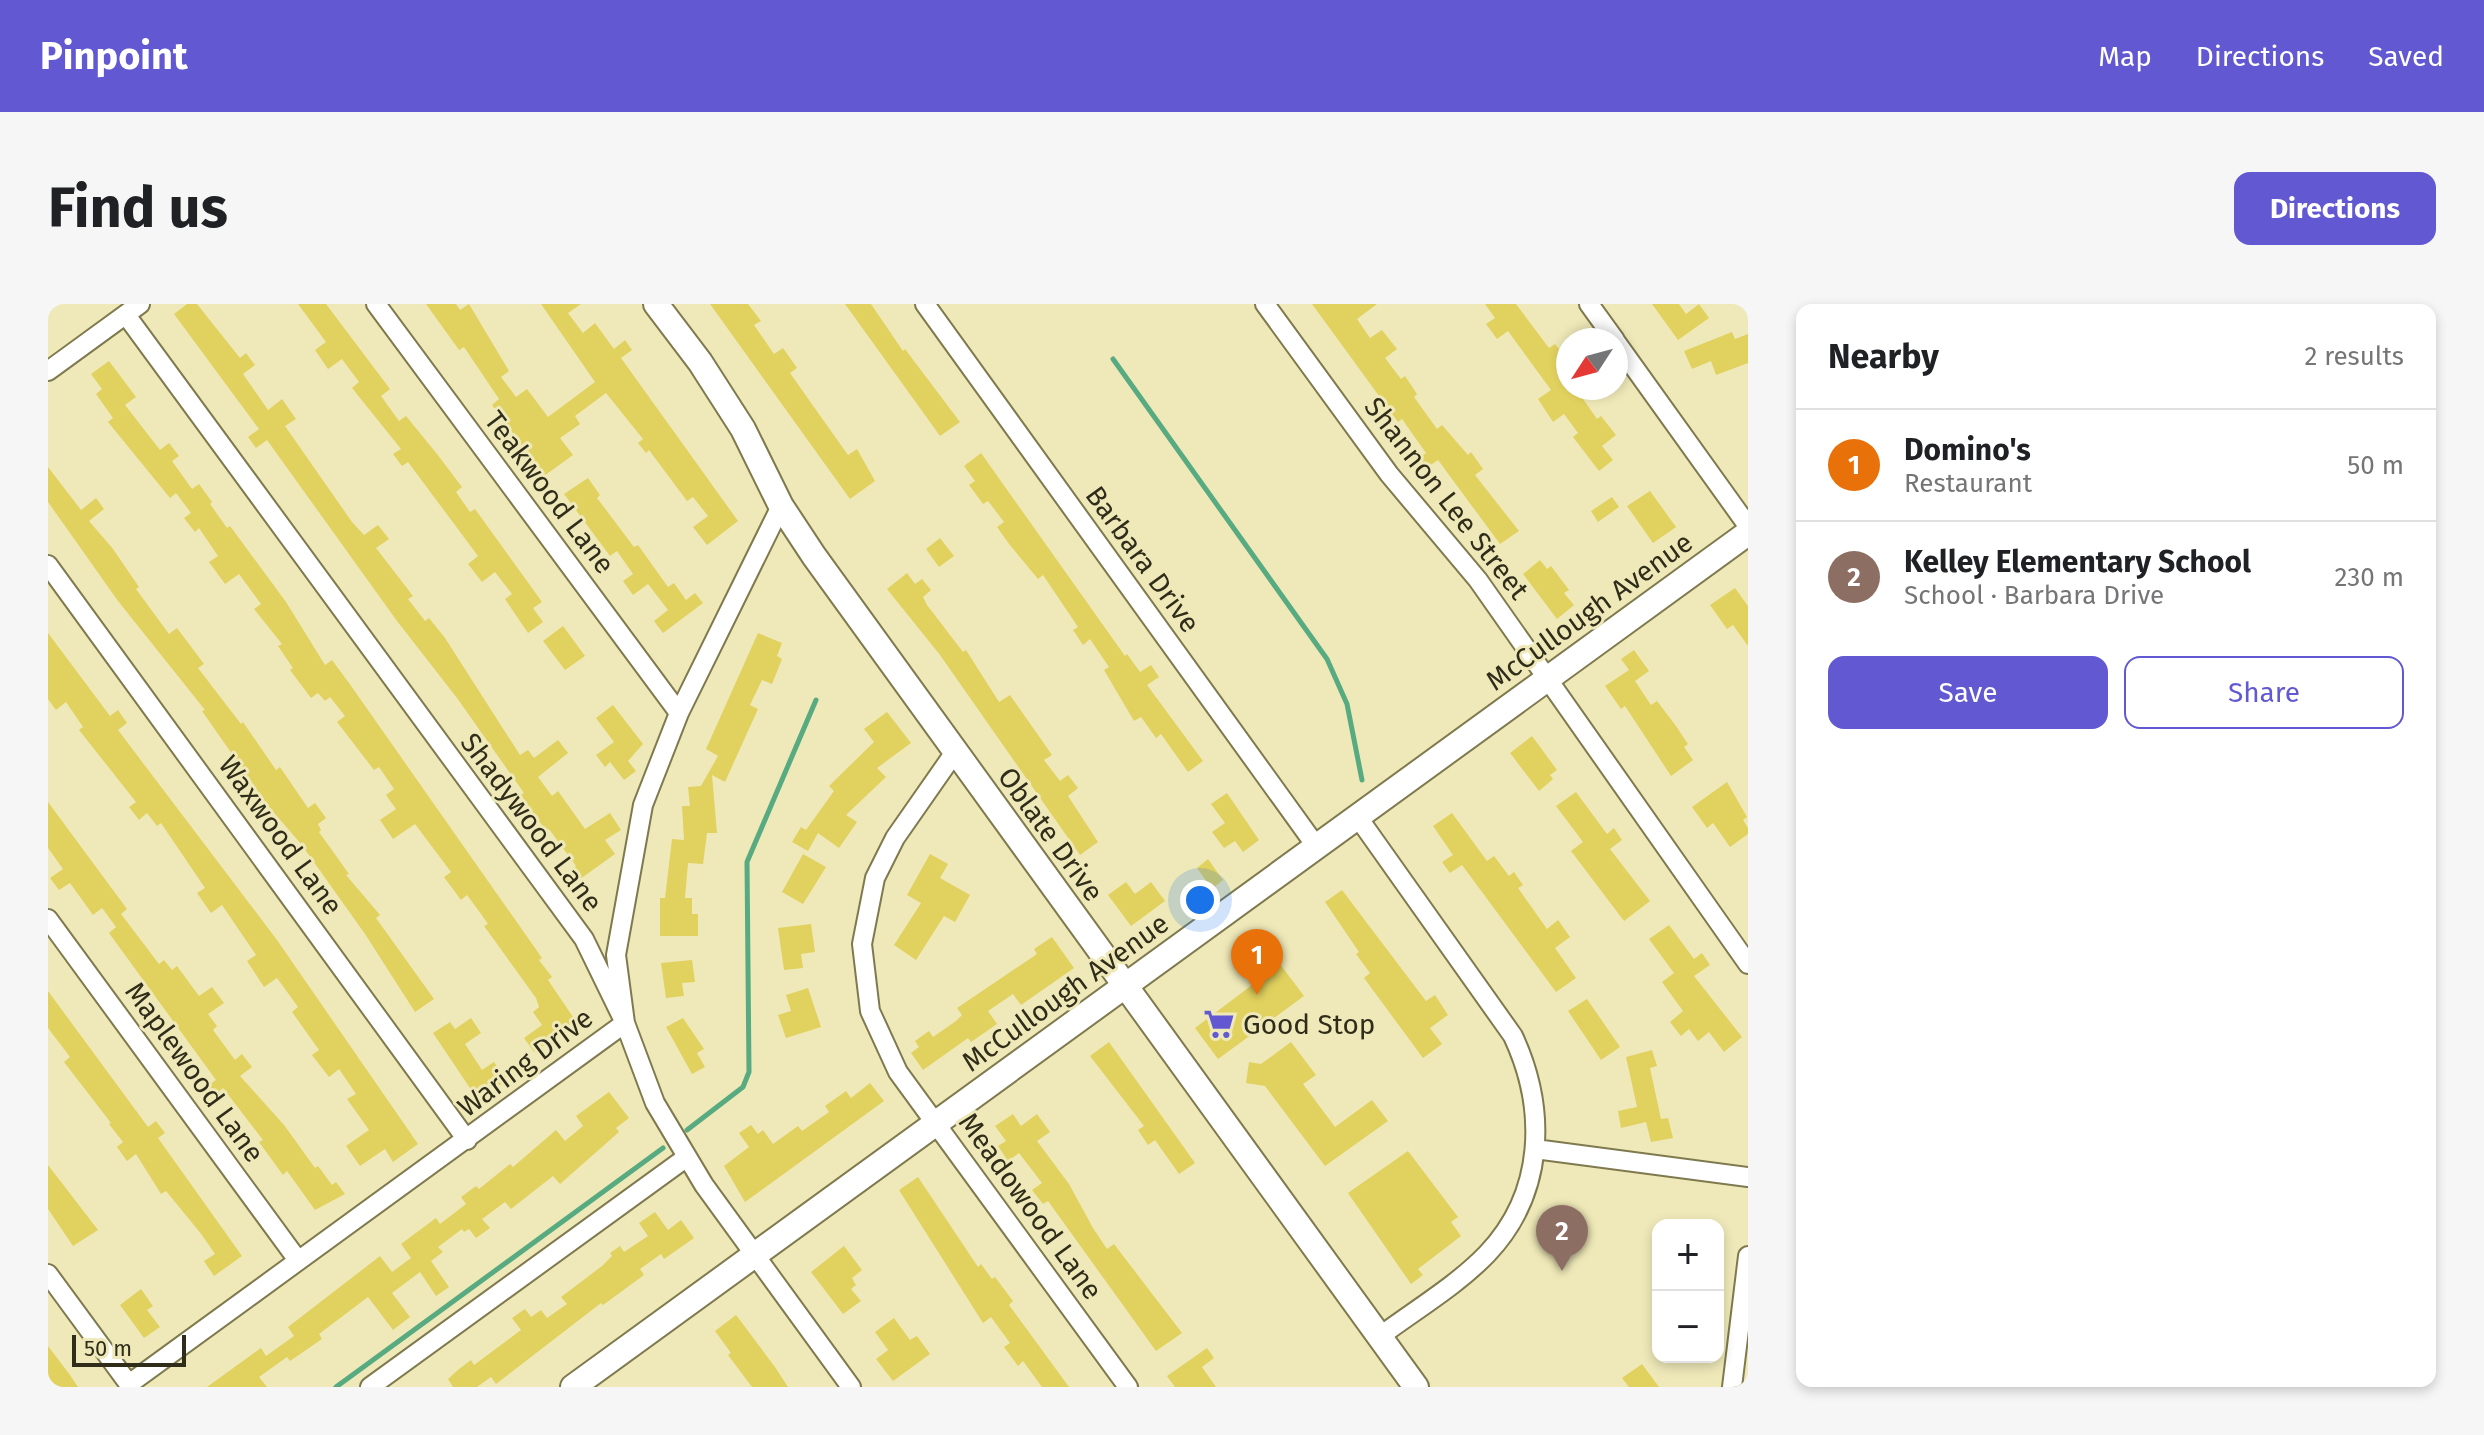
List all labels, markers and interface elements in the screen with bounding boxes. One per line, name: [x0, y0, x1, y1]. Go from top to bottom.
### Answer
text: Pinpoint: [40, 33, 188, 79]
text: Map: [2098, 40, 2152, 73]
text: Directions: [2196, 40, 2324, 73]
text: Saved: [2368, 40, 2444, 73]
button: Directions: [2234, 172, 2436, 245]
text: Find us: [48, 175, 228, 242]
north arrow: [1556, 328, 1628, 400]
text: Nearby: [1828, 336, 1939, 377]
text: 2 results: [2304, 341, 2404, 372]
street label: Shannon Lee Street: [1358, 391, 1536, 607]
street label: Teakwood Lane: [478, 405, 621, 580]
text: Domino's: [1904, 432, 2031, 468]
text: 1: [1848, 450, 1860, 481]
text: 50 m: [2347, 450, 2404, 481]
text: Restaurant: [1904, 468, 2032, 499]
street label: Barbara Drive: [1078, 480, 1207, 639]
street label: McCullough Avenue: [1480, 525, 1699, 697]
text: Kelley Elementary School: [1904, 544, 2251, 580]
text: 2: [1847, 562, 1861, 593]
text: 230 m: [2335, 562, 2404, 593]
text: School · Barbara Drive: [1904, 580, 2164, 611]
button: Save: [1828, 656, 2108, 729]
button: Share: [2124, 656, 2404, 729]
street label: Shadywood Lane: [454, 727, 609, 918]
street label: Waxwood Lane: [212, 749, 349, 921]
street label: Oblate Drive: [991, 761, 1110, 908]
your location: [1180, 880, 1220, 920]
street label: McCullough Avenue: [956, 906, 1175, 1078]
pin: 1: [1231, 929, 1283, 995]
street label: Maplewood Lane: [118, 976, 271, 1169]
street label: Waring Drive: [451, 1001, 599, 1124]
supermarket icon: Good Stop: [1202, 1007, 1236, 1041]
place label: Good Stop: [1243, 1008, 1375, 1041]
street label: Meadowood Lane: [952, 1107, 1109, 1306]
pin: 2: [1536, 1205, 1588, 1271]
map controls: [1652, 1219, 1724, 1363]
button: +: [1652, 1219, 1724, 1291]
button: −: [1652, 1291, 1724, 1363]
scale bar: [72, 1331, 186, 1367]
text: 50 m: [84, 1335, 132, 1362]

